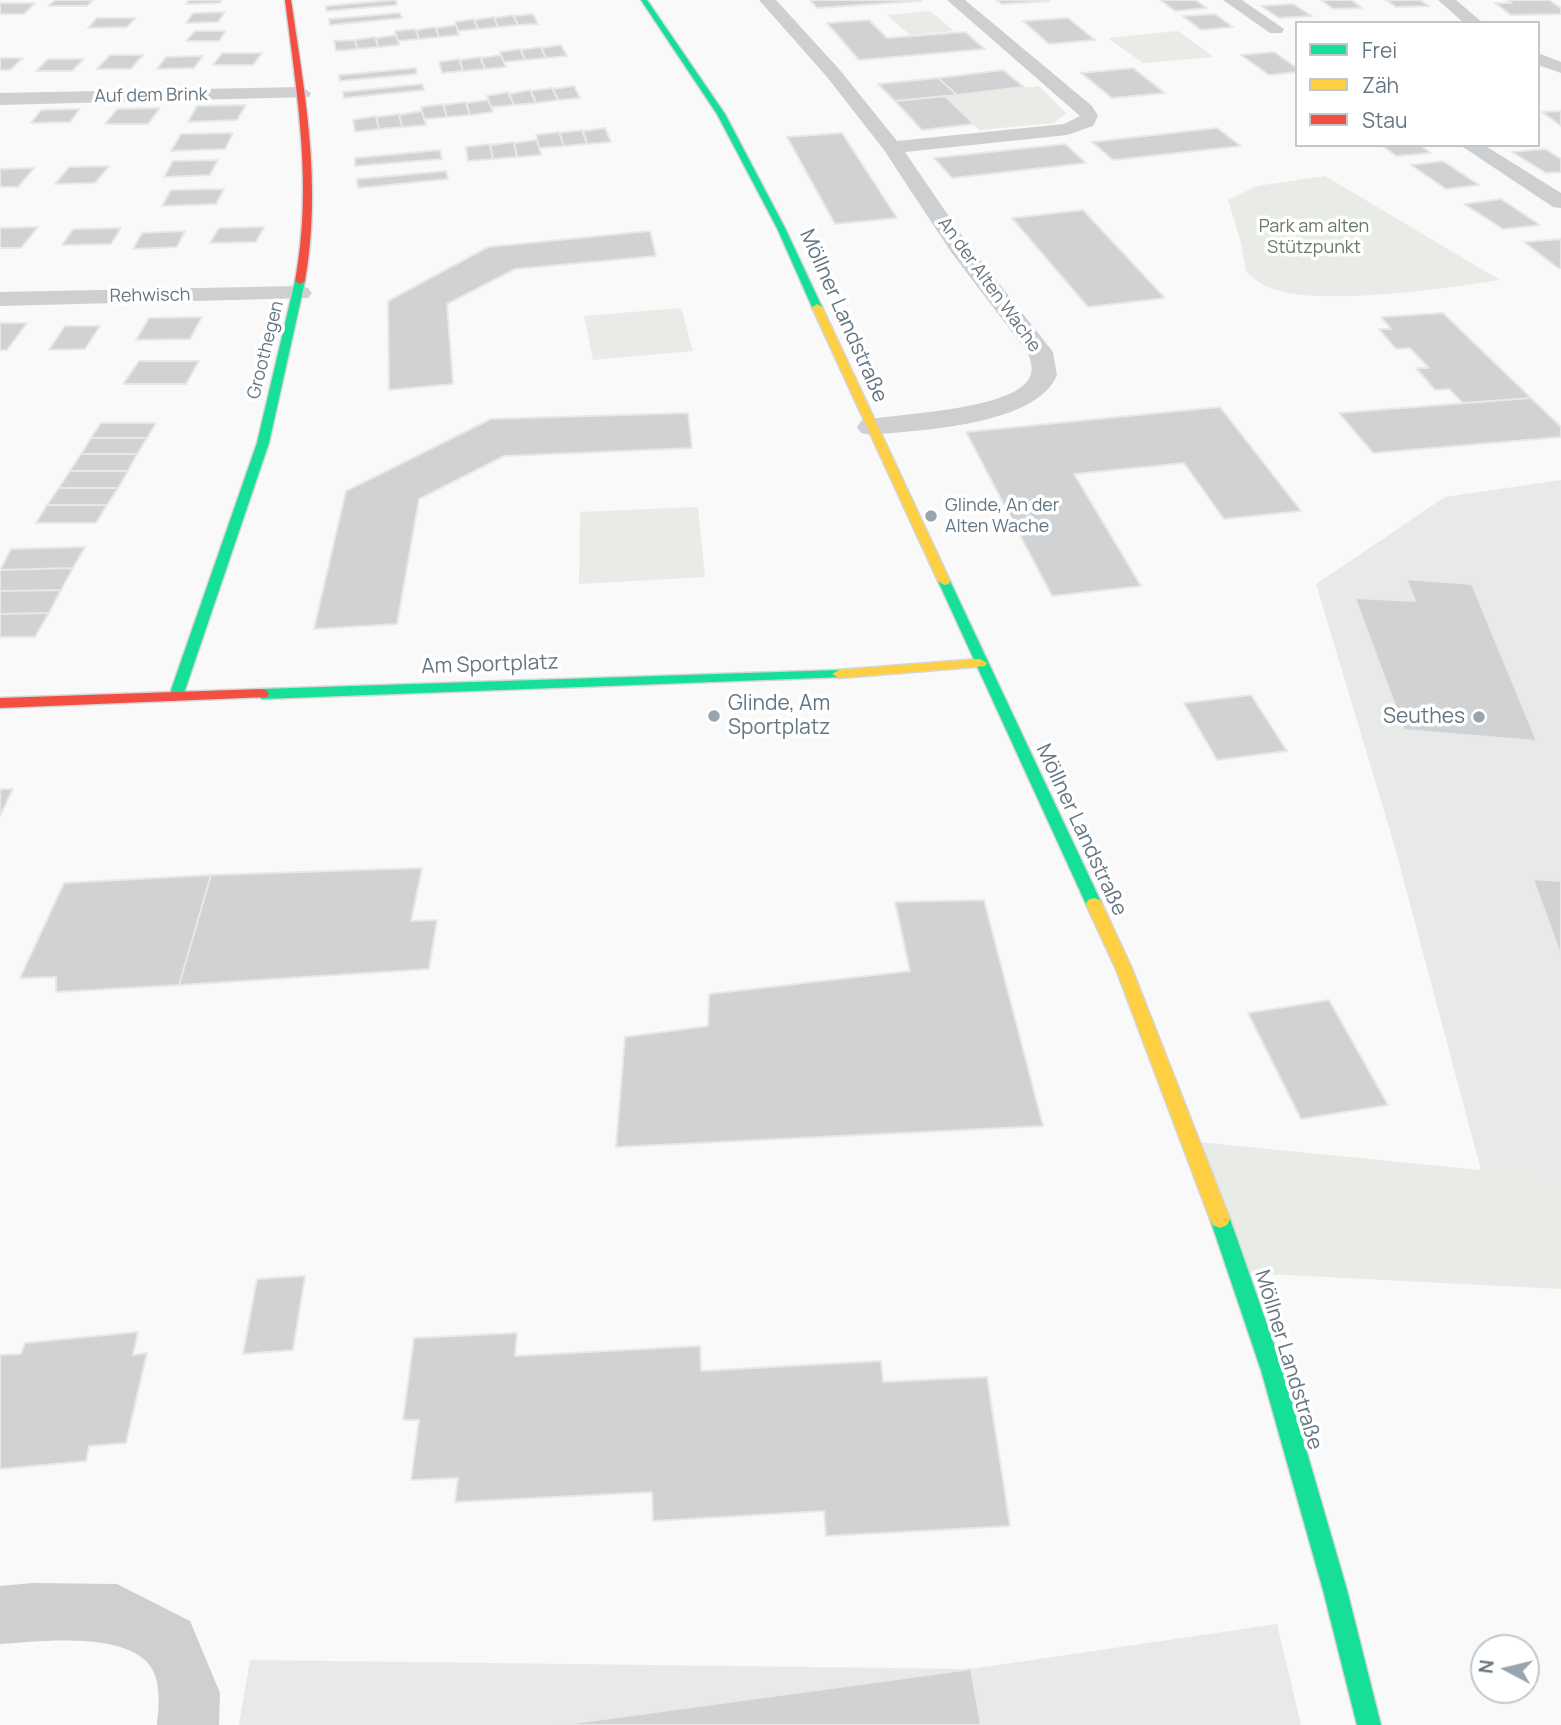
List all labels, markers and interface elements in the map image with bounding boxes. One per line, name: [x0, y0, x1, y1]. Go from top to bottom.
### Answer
legend: [1295, 21, 1540, 147]
text: Frei: [1362, 36, 1397, 64]
text: Zäh: [1362, 71, 1399, 99]
street label: Auf dem Brink: [94, 84, 208, 108]
text: Stau: [1362, 106, 1408, 134]
street label: An der Alten Wache: [933, 213, 1045, 357]
park label: Park am alten Stützpunkt: [1259, 216, 1369, 258]
street label: Möllner Landstraße: [794, 226, 892, 406]
street label: Rehwisch: [109, 284, 191, 308]
street label: Groothegen: [243, 299, 289, 401]
place label: Glinde, An der Alten Wache: [945, 495, 1059, 538]
marker: Glinde, An der Alten Wache: [923, 508, 939, 524]
street label: Am Sportplatz: [421, 650, 559, 680]
place label: Glinde, Am Sportplatz: [728, 691, 830, 741]
place label: Seuthes: [1383, 704, 1465, 730]
marker: Glinde, Am Sportplatz: [706, 708, 722, 724]
marker: Seuthes: [1471, 709, 1487, 725]
street label: Möllner Landstraße: [1030, 740, 1132, 920]
street label: Möllner Landstraße: [1249, 1267, 1327, 1453]
north arrow: [1470, 1634, 1540, 1704]
text: N: [1472, 1658, 1500, 1675]

